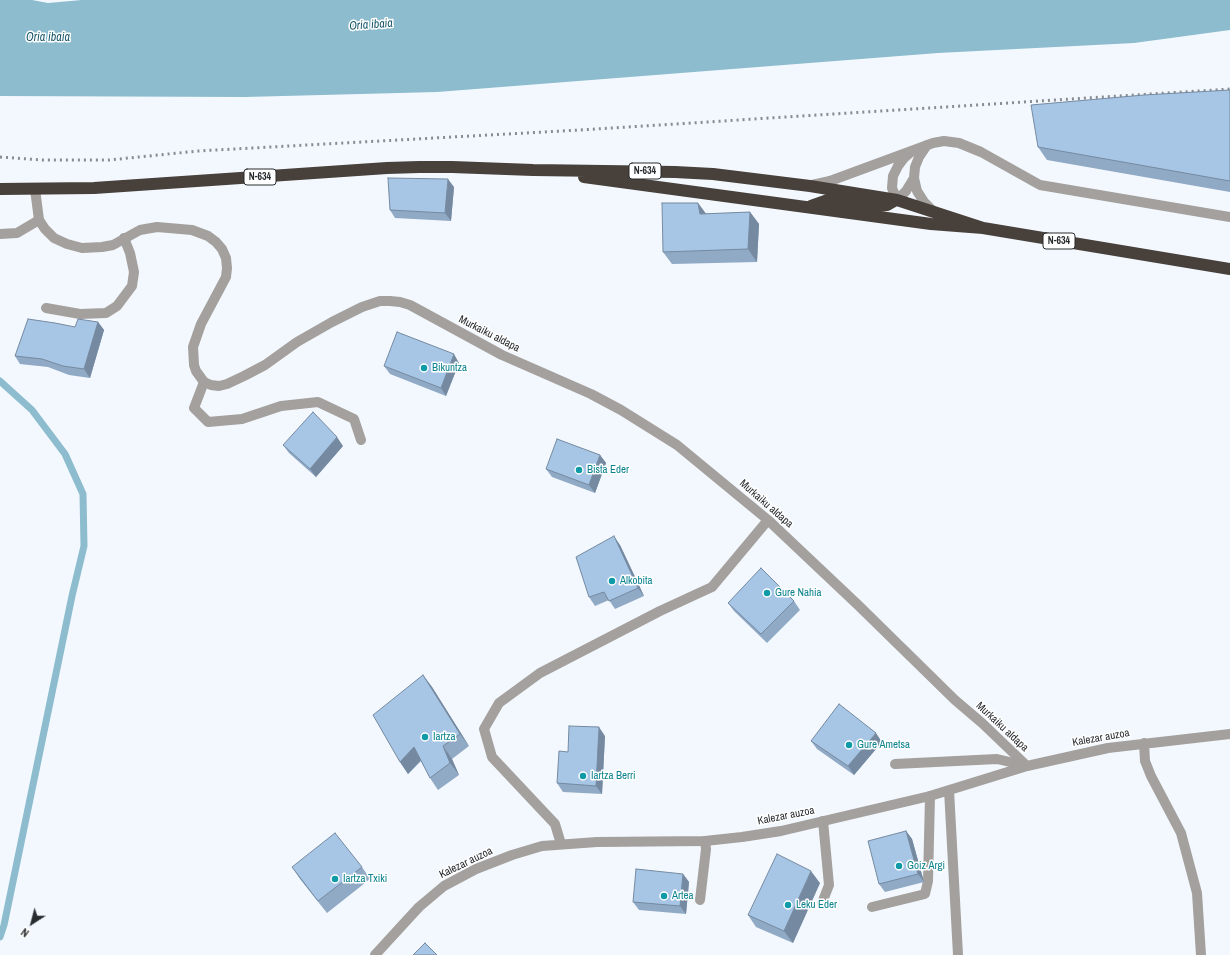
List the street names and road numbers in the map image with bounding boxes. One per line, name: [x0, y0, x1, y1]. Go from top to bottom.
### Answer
road number: N-634: [629, 163, 661, 179]
road number: N-634: [244, 169, 276, 185]
road number: N-634: [1043, 233, 1075, 249]
street label: Murkaiku aldapa: [456, 313, 522, 355]
street label: Murkaiku aldapa: [737, 477, 795, 531]
street label: Murkaiku aldapa: [973, 699, 1031, 755]
street label: Kalezar auzoa: [1071, 726, 1131, 750]
street label: Kalezar auzoa: [756, 804, 816, 828]
street label: Kalezar auzoa: [437, 844, 495, 882]

